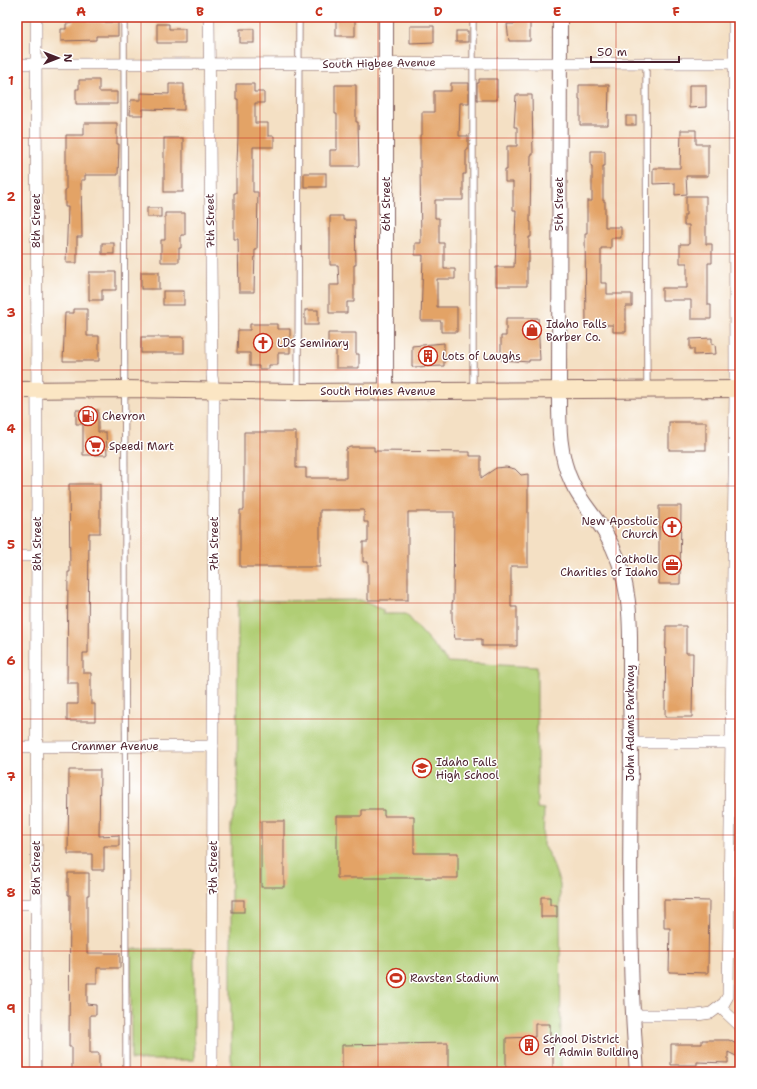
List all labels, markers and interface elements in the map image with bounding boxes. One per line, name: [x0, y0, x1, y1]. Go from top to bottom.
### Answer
text: A: [76, 3, 86, 20]
text: B: [196, 3, 204, 20]
text: C: [315, 3, 323, 20]
text: D: [433, 3, 443, 20]
text: E: [553, 3, 562, 20]
text: F: [672, 3, 680, 20]
north arrow: [38, 38, 78, 78]
scale bar: [591, 38, 679, 64]
text: 50 m: [597, 44, 627, 60]
text: N: [60, 54, 75, 63]
street label: South Higbee Avenue: [322, 55, 436, 72]
text: 1: [8, 72, 14, 89]
street label: 6th Street: [379, 176, 394, 232]
street label: 5th Street: [552, 177, 567, 231]
text: 2: [6, 188, 16, 205]
street label: 8th Street: [29, 193, 44, 249]
street label: 7th Street: [203, 193, 218, 249]
text: 3: [6, 304, 16, 321]
place label: Idaho Falls Barber Co.: [546, 317, 607, 345]
shop icon: Idaho Falls Barber Co.: [521, 319, 543, 341]
church icon: LDS Seminary: [252, 332, 274, 354]
place label: LDS Seminary: [277, 336, 349, 351]
building icon: Lots of Laughs: [417, 345, 439, 367]
place label: Lots of Laughs: [442, 349, 521, 364]
street label: South Holmes Avenue: [320, 384, 436, 399]
fuel station icon: Chevron: [77, 405, 99, 427]
place label: Chevron: [102, 409, 146, 424]
text: 4: [6, 420, 16, 437]
supermarket icon: Speedi Mart: [84, 435, 106, 457]
place label: Speedi Mart: [109, 439, 174, 454]
place label: New Apostolic Church: [582, 514, 658, 542]
street label: 8th Street: [30, 516, 45, 572]
street label: 7th Street: [207, 516, 222, 572]
church icon: New Apostolic Church: [661, 516, 683, 538]
text: 5: [7, 536, 15, 553]
place label: Catholic Charities of Idaho: [560, 552, 658, 580]
office icon: Catholic Charities of Idaho: [661, 554, 683, 576]
text: 6: [6, 652, 16, 669]
street label: John Adams Parkway: [623, 665, 638, 781]
street label: Cranmer Avenue: [71, 739, 159, 754]
place label: Idaho Falls High School: [436, 755, 500, 783]
school or university icon: Idaho Falls High School: [411, 757, 433, 779]
text: 7: [6, 768, 16, 785]
street label: 8th Street: [29, 840, 44, 896]
street label: 7th Street: [206, 840, 221, 896]
text: 8: [6, 884, 16, 901]
sports icon: Ravsten Stadium: [385, 967, 407, 989]
place label: Ravsten Stadium: [410, 971, 499, 986]
text: 9: [6, 1000, 16, 1017]
place label: School District 91 Admin Building: [543, 1032, 639, 1060]
building icon: School District 91 Admin Building: [518, 1034, 540, 1056]

